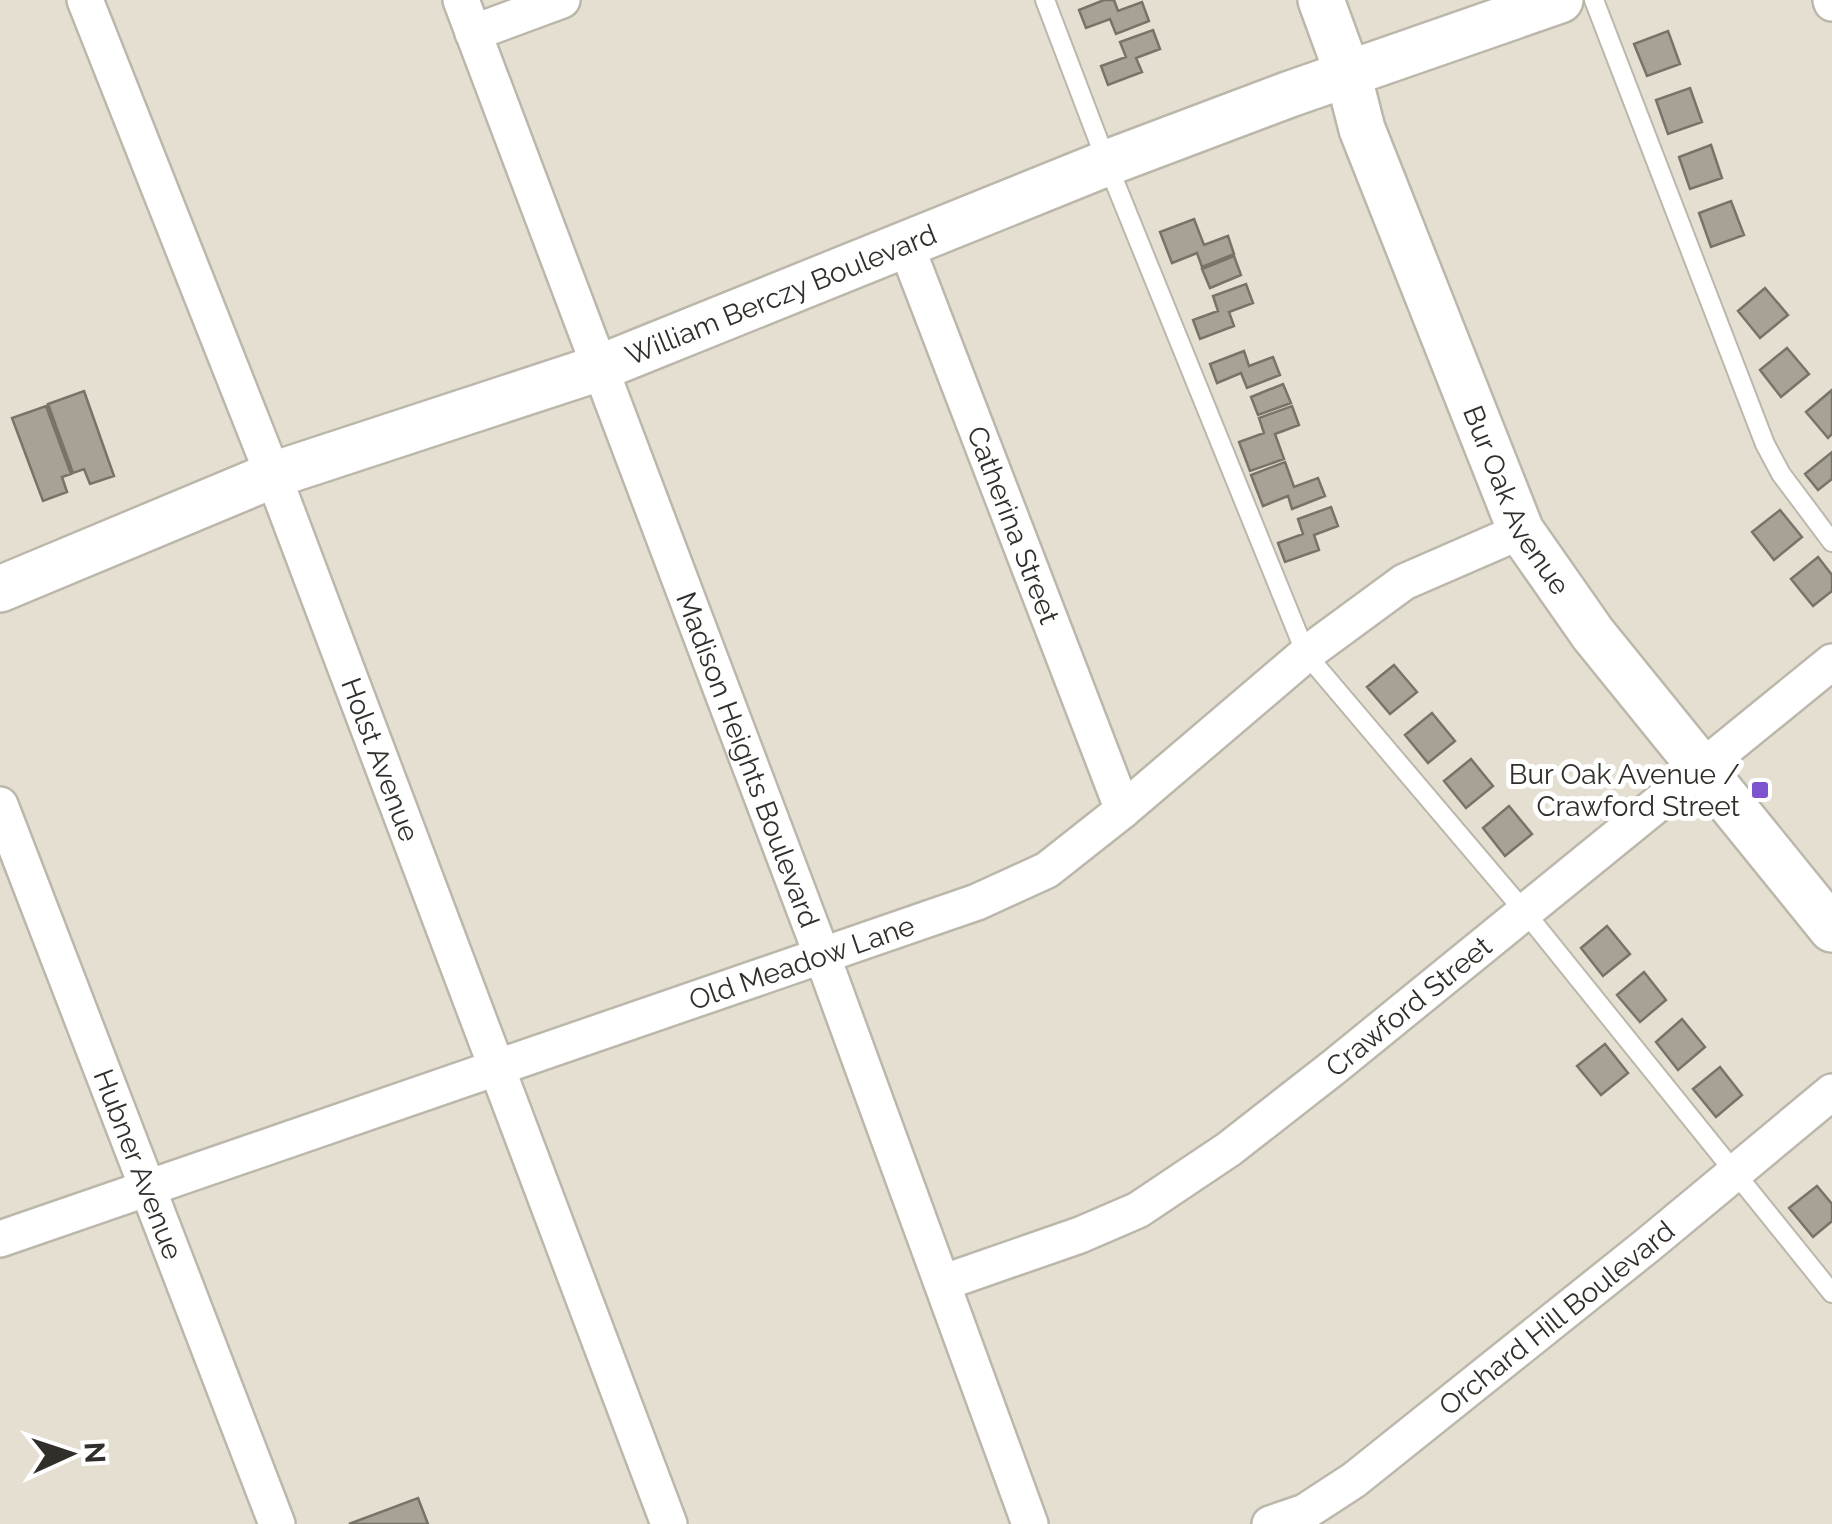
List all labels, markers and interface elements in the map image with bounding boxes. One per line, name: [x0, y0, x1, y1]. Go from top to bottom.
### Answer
street label: William Berczy Boulevard: [620, 217, 941, 372]
street label: Bur Oak Avenue: [1457, 401, 1577, 601]
street label: Catherina Street: [960, 421, 1066, 629]
street label: Madison Heights Boulevard: [670, 587, 826, 932]
street label: Holst Avenue: [335, 673, 426, 846]
place label: Bur Oak Avenue / Crawford Street: [1509, 758, 1741, 823]
marker: Bur Oak Avenue / Crawford Street: [1749, 779, 1771, 801]
street label: Old Meadow Lane: [685, 908, 919, 1017]
street label: Crawford Street: [1319, 929, 1498, 1084]
street label: Hubner Avenue: [87, 1064, 190, 1264]
street label: Orchard Hill Boulevard: [1432, 1214, 1681, 1422]
north arrow: [20, 1404, 120, 1504]
text: N: [77, 1441, 112, 1464]

